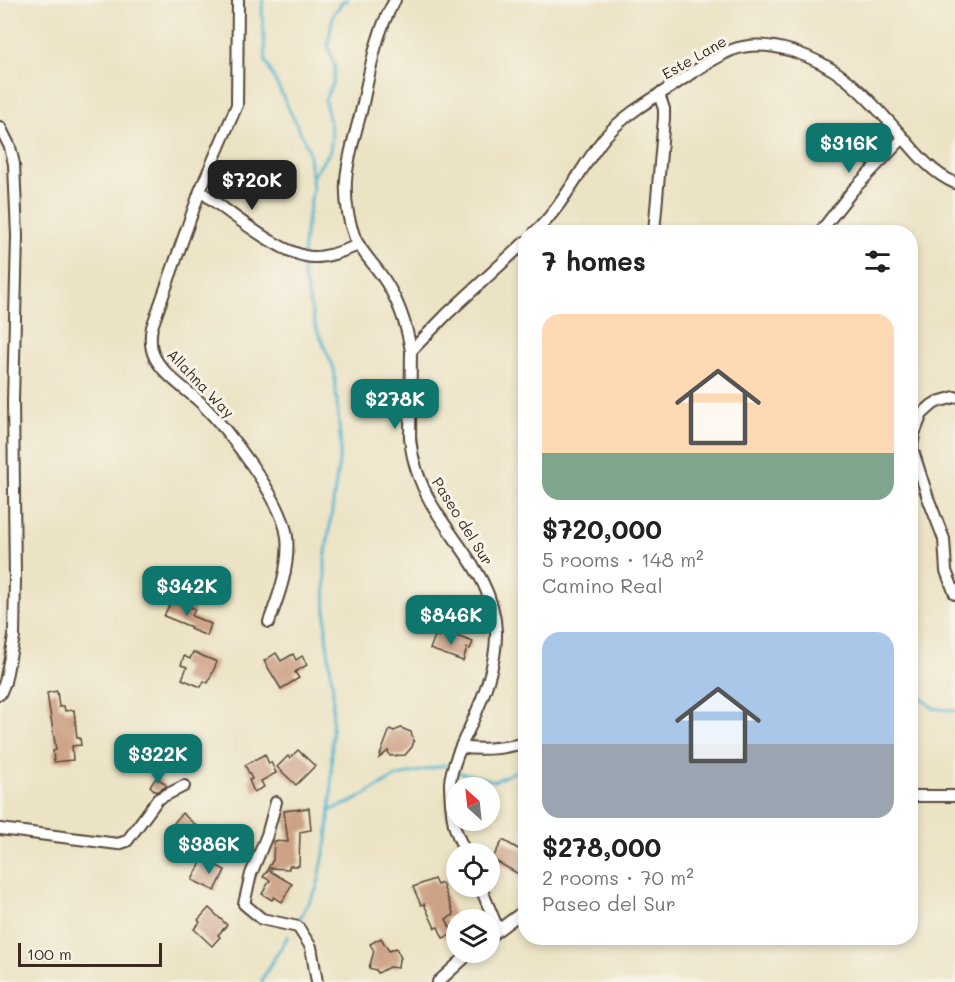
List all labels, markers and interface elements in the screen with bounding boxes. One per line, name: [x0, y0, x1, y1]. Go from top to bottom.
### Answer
street label: Este Lane: [658, 30, 730, 84]
pin: $316K: [807, 123, 891, 174]
text: $316K: [820, 129, 878, 155]
pin: $720K: [210, 160, 294, 211]
text: $720K: [222, 166, 282, 192]
text: 7 homes: [542, 244, 646, 278]
icon: filters: [861, 245, 894, 278]
street label: Allahna Way: [163, 344, 239, 422]
icon: home: [664, 353, 772, 461]
pin: $278K: [353, 379, 437, 430]
text: $278K: [365, 385, 425, 411]
street label: Paseo del Sur: [428, 473, 498, 569]
text: $720,000: [542, 512, 662, 546]
text: 5 rooms · 148 m²: [542, 546, 704, 572]
pin: $342K: [145, 566, 229, 617]
text: $342K: [156, 572, 218, 598]
text: Camino Real: [542, 572, 663, 598]
pin: $846K: [409, 595, 493, 646]
text: $846K: [420, 601, 482, 627]
icon: home: [664, 671, 772, 779]
pin: $322K: [116, 734, 200, 785]
text: $322K: [128, 740, 188, 766]
north arrow: [446, 777, 500, 831]
map controls: [446, 777, 500, 963]
pin: $386K: [167, 824, 251, 875]
text: $386K: [178, 830, 240, 856]
text: $278,000: [542, 830, 661, 864]
button: locate: [446, 843, 500, 897]
text: 2 rooms · 70 m²: [542, 864, 694, 890]
text: Paseo del Sur: [542, 890, 676, 916]
button: layers: [446, 909, 500, 963]
scale bar: [18, 940, 162, 968]
text: 100 m: [27, 943, 72, 964]

